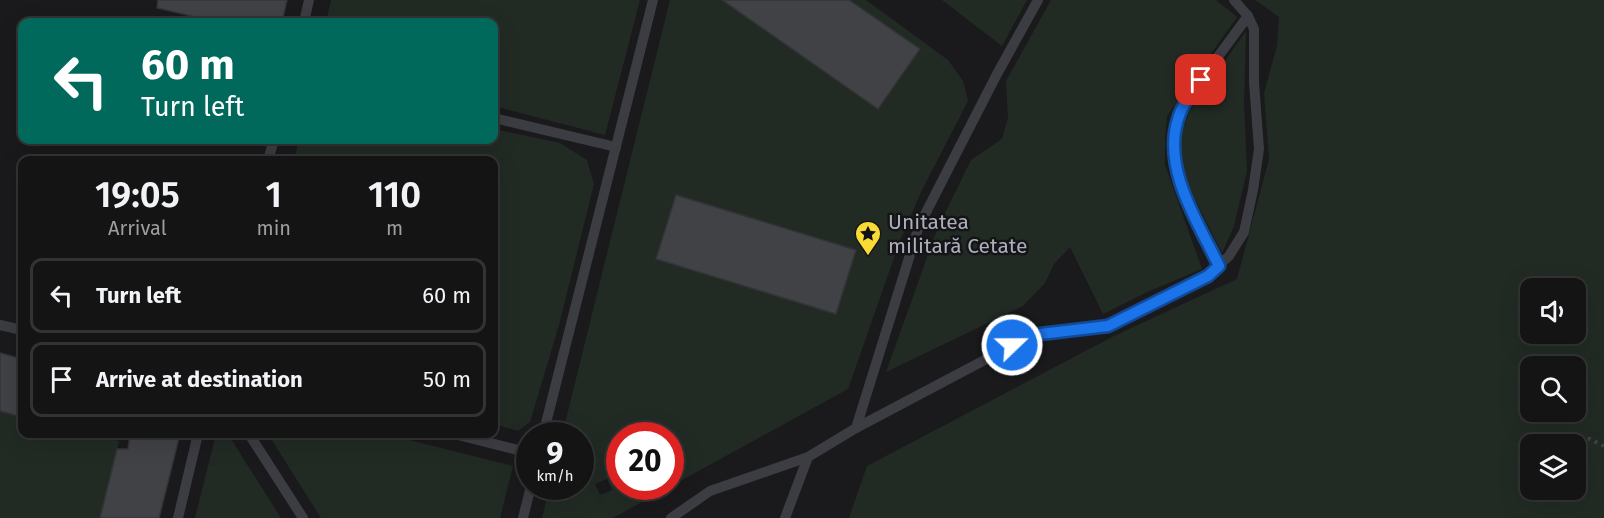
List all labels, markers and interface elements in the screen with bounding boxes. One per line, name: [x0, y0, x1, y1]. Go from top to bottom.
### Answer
text: 60 m: [141, 40, 235, 90]
icon: left: [42, 42, 120, 120]
pin: [1175, 54, 1226, 105]
icon: arrive: [1184, 63, 1217, 96]
text: Turn left: [141, 91, 244, 123]
text: 19:05: [95, 173, 180, 217]
text: 1: [266, 173, 282, 217]
text: 110: [368, 173, 421, 217]
place label: Unitatea militară Cetate: [888, 209, 1028, 259]
text: Arrival: [108, 216, 167, 240]
text: min: [257, 216, 291, 240]
text: m: [386, 216, 403, 240]
place icon: Unitatea militară Cetate: [853, 219, 883, 257]
map controls: [1520, 278, 1586, 500]
button: sound: [1520, 278, 1586, 344]
icon: left: [45, 279, 78, 312]
text: Turn left: [96, 282, 181, 309]
text: 60 m: [422, 282, 471, 309]
position arrow: [980, 313, 1044, 377]
button: search: [1520, 356, 1586, 422]
icon: arrive: [45, 363, 78, 396]
text: Arrive at destination: [96, 366, 303, 393]
text: 50 m: [423, 366, 471, 393]
speed limit sign: 20: [606, 422, 684, 500]
button: layers: [1520, 434, 1586, 500]
text: 9: [547, 436, 563, 472]
text: km/h: [536, 467, 574, 485]

